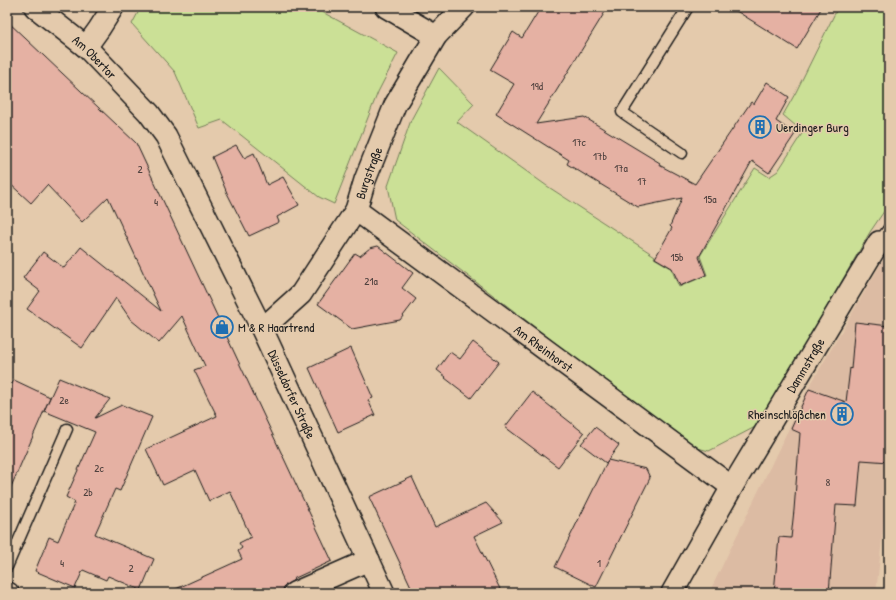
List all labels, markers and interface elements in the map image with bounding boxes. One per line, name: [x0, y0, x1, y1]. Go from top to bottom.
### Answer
street label: Am Obertor: [69, 31, 121, 83]
house number: 19d: [531, 79, 544, 93]
building icon: Uerdinger Burg: [747, 114, 773, 140]
place label: Uerdinger Burg: [776, 118, 849, 136]
house number: 17c: [572, 135, 587, 149]
street label: Burgstraße: [351, 144, 386, 201]
house number: 17b: [593, 149, 607, 163]
house number: 17a: [614, 161, 629, 175]
house number: 2: [137, 162, 143, 176]
house number: 17: [637, 174, 647, 188]
house number: 15a: [704, 192, 717, 206]
house number: 4: [154, 195, 158, 209]
house number: 15b: [670, 250, 684, 264]
house number: 21a: [364, 274, 378, 288]
shop icon: M & R Haartrend: [209, 314, 235, 340]
place label: M & R Haartrend: [238, 318, 314, 336]
street label: Am Rheinhorst: [511, 321, 577, 376]
street label: Dammstraße: [782, 334, 828, 396]
street label: Düsseldorfer Straße: [264, 347, 320, 441]
house number: 2e: [59, 393, 69, 407]
building icon: Rheinschlößchen: [829, 401, 855, 427]
place label: Rheinschlößchen: [748, 405, 826, 423]
house number: 2c: [94, 461, 104, 475]
house number: 8: [826, 475, 831, 489]
house number: 2b: [83, 485, 93, 499]
house number: 4: [60, 556, 64, 570]
house number: 1: [597, 556, 601, 570]
house number: 2: [128, 561, 134, 575]

